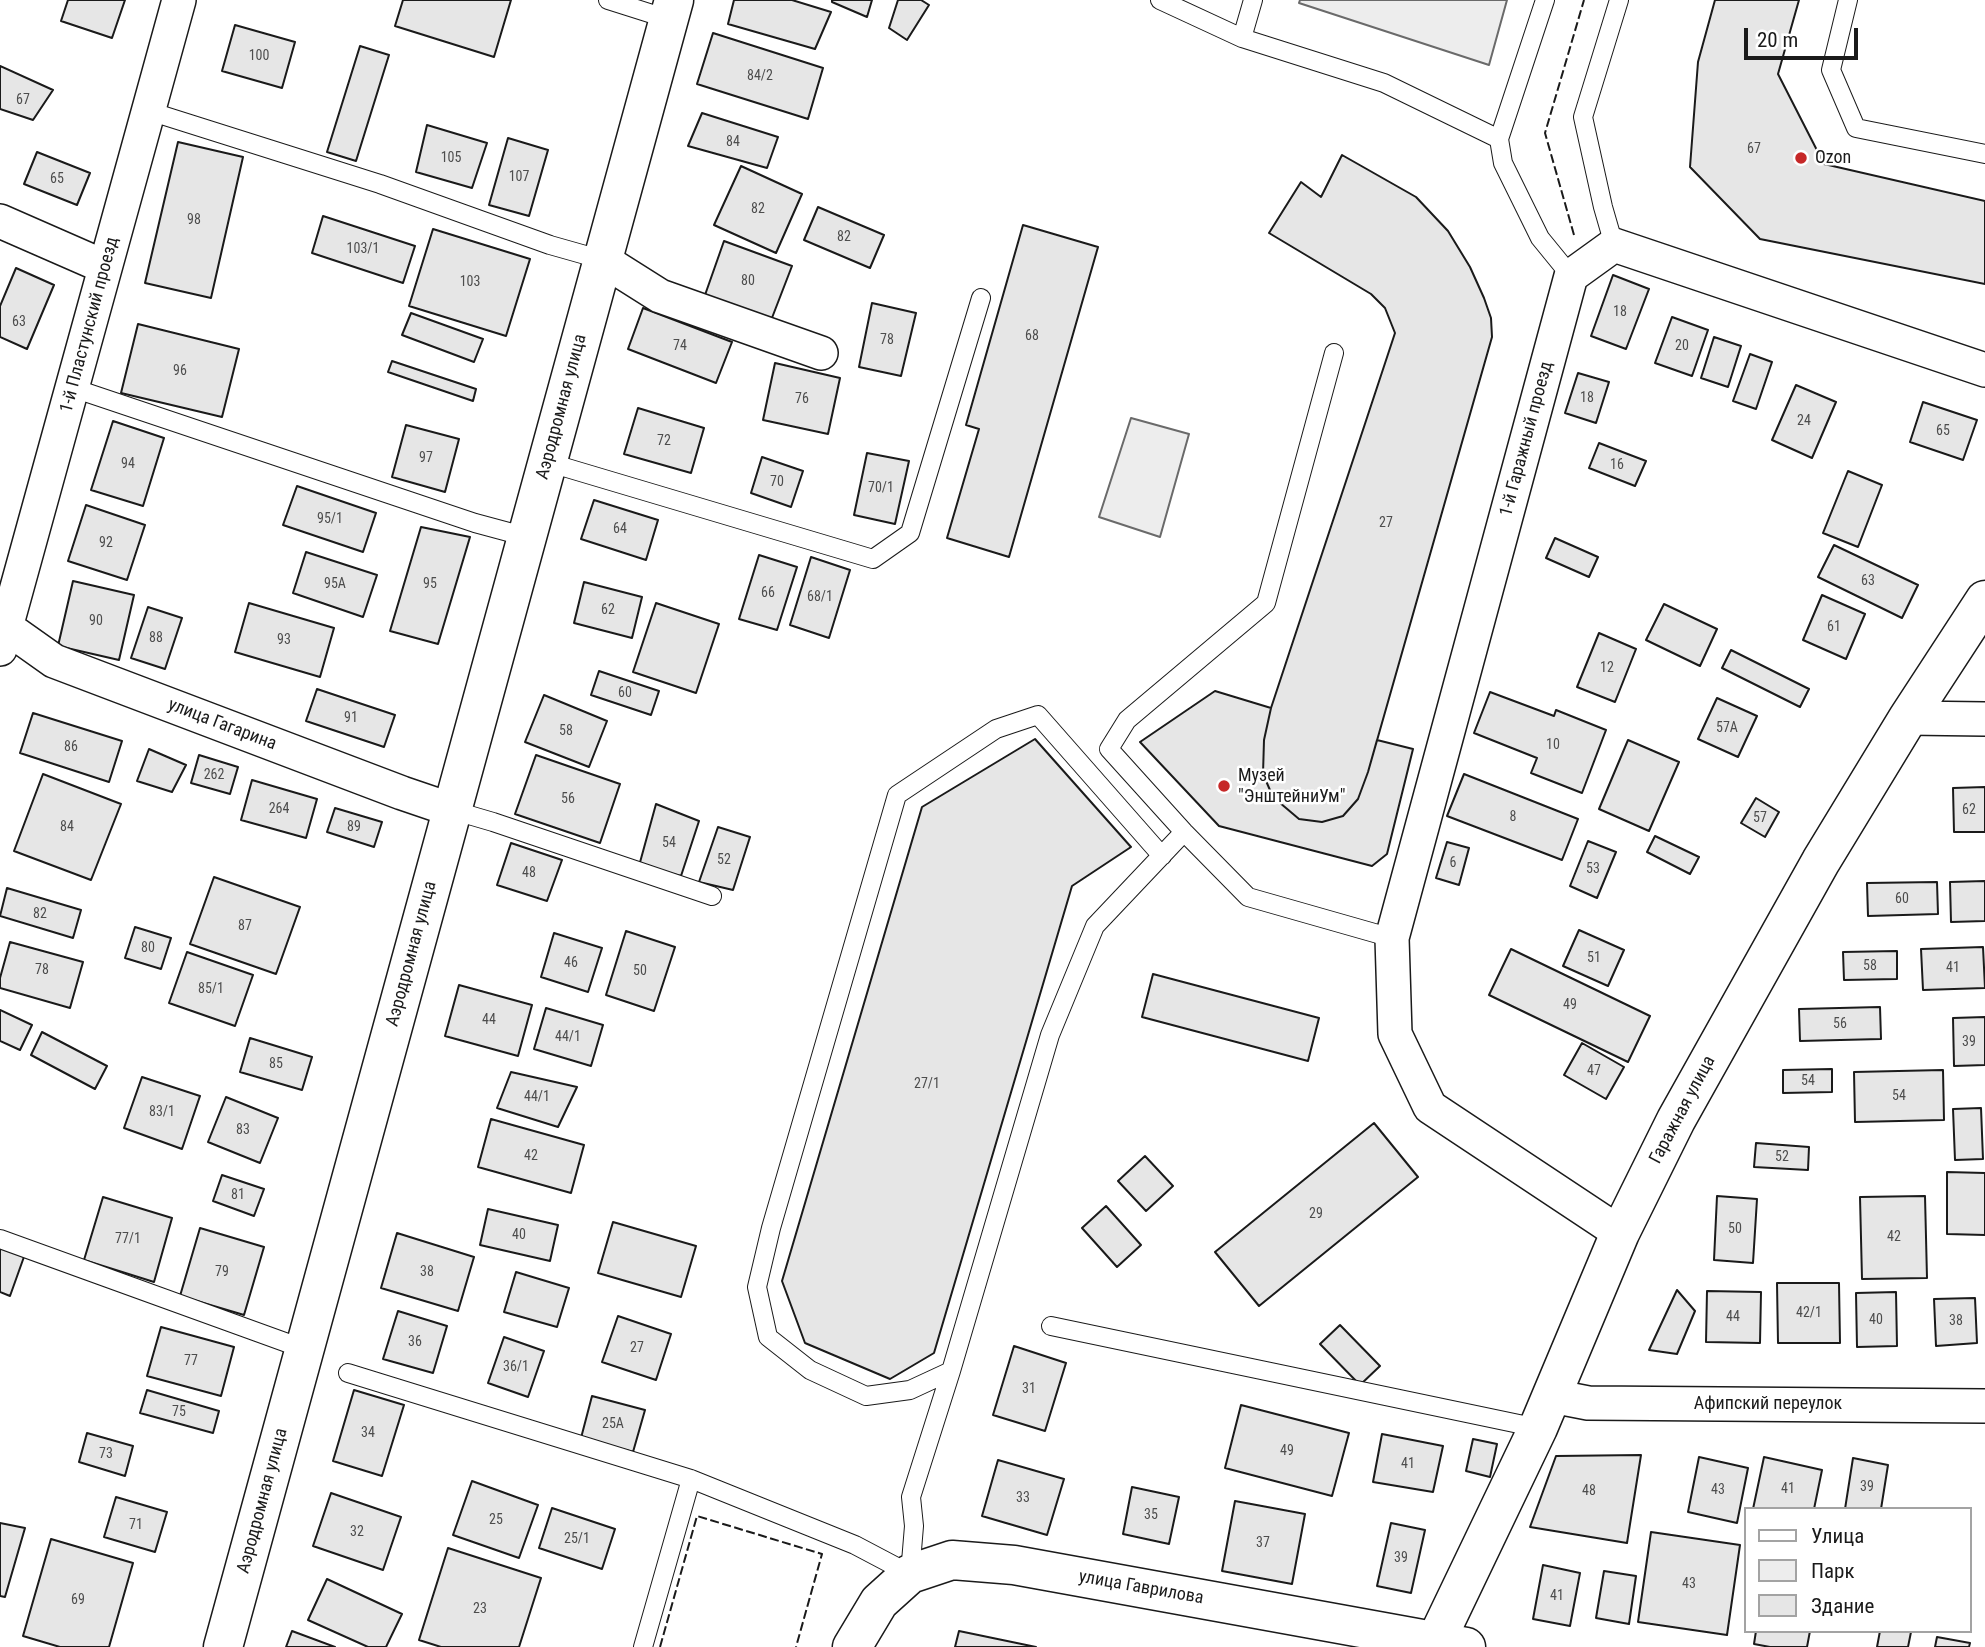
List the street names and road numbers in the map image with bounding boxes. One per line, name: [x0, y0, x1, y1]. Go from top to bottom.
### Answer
street label: 1-й Пластунский проезд: [56, 235, 124, 415]
street label: Аэродромная улица: [532, 332, 592, 482]
street label: 1-й Гаражный проезд: [1496, 359, 1558, 519]
street label: улица Гагарина: [165, 694, 279, 756]
street label: Аэродромная улица: [382, 879, 442, 1029]
street label: Гаражная улица: [1646, 1052, 1720, 1168]
street label: Афипский переулок: [1694, 1393, 1842, 1415]
street label: Аэродромная улица: [233, 1426, 293, 1576]
street label: улица Гаврилова: [1077, 1566, 1205, 1610]

